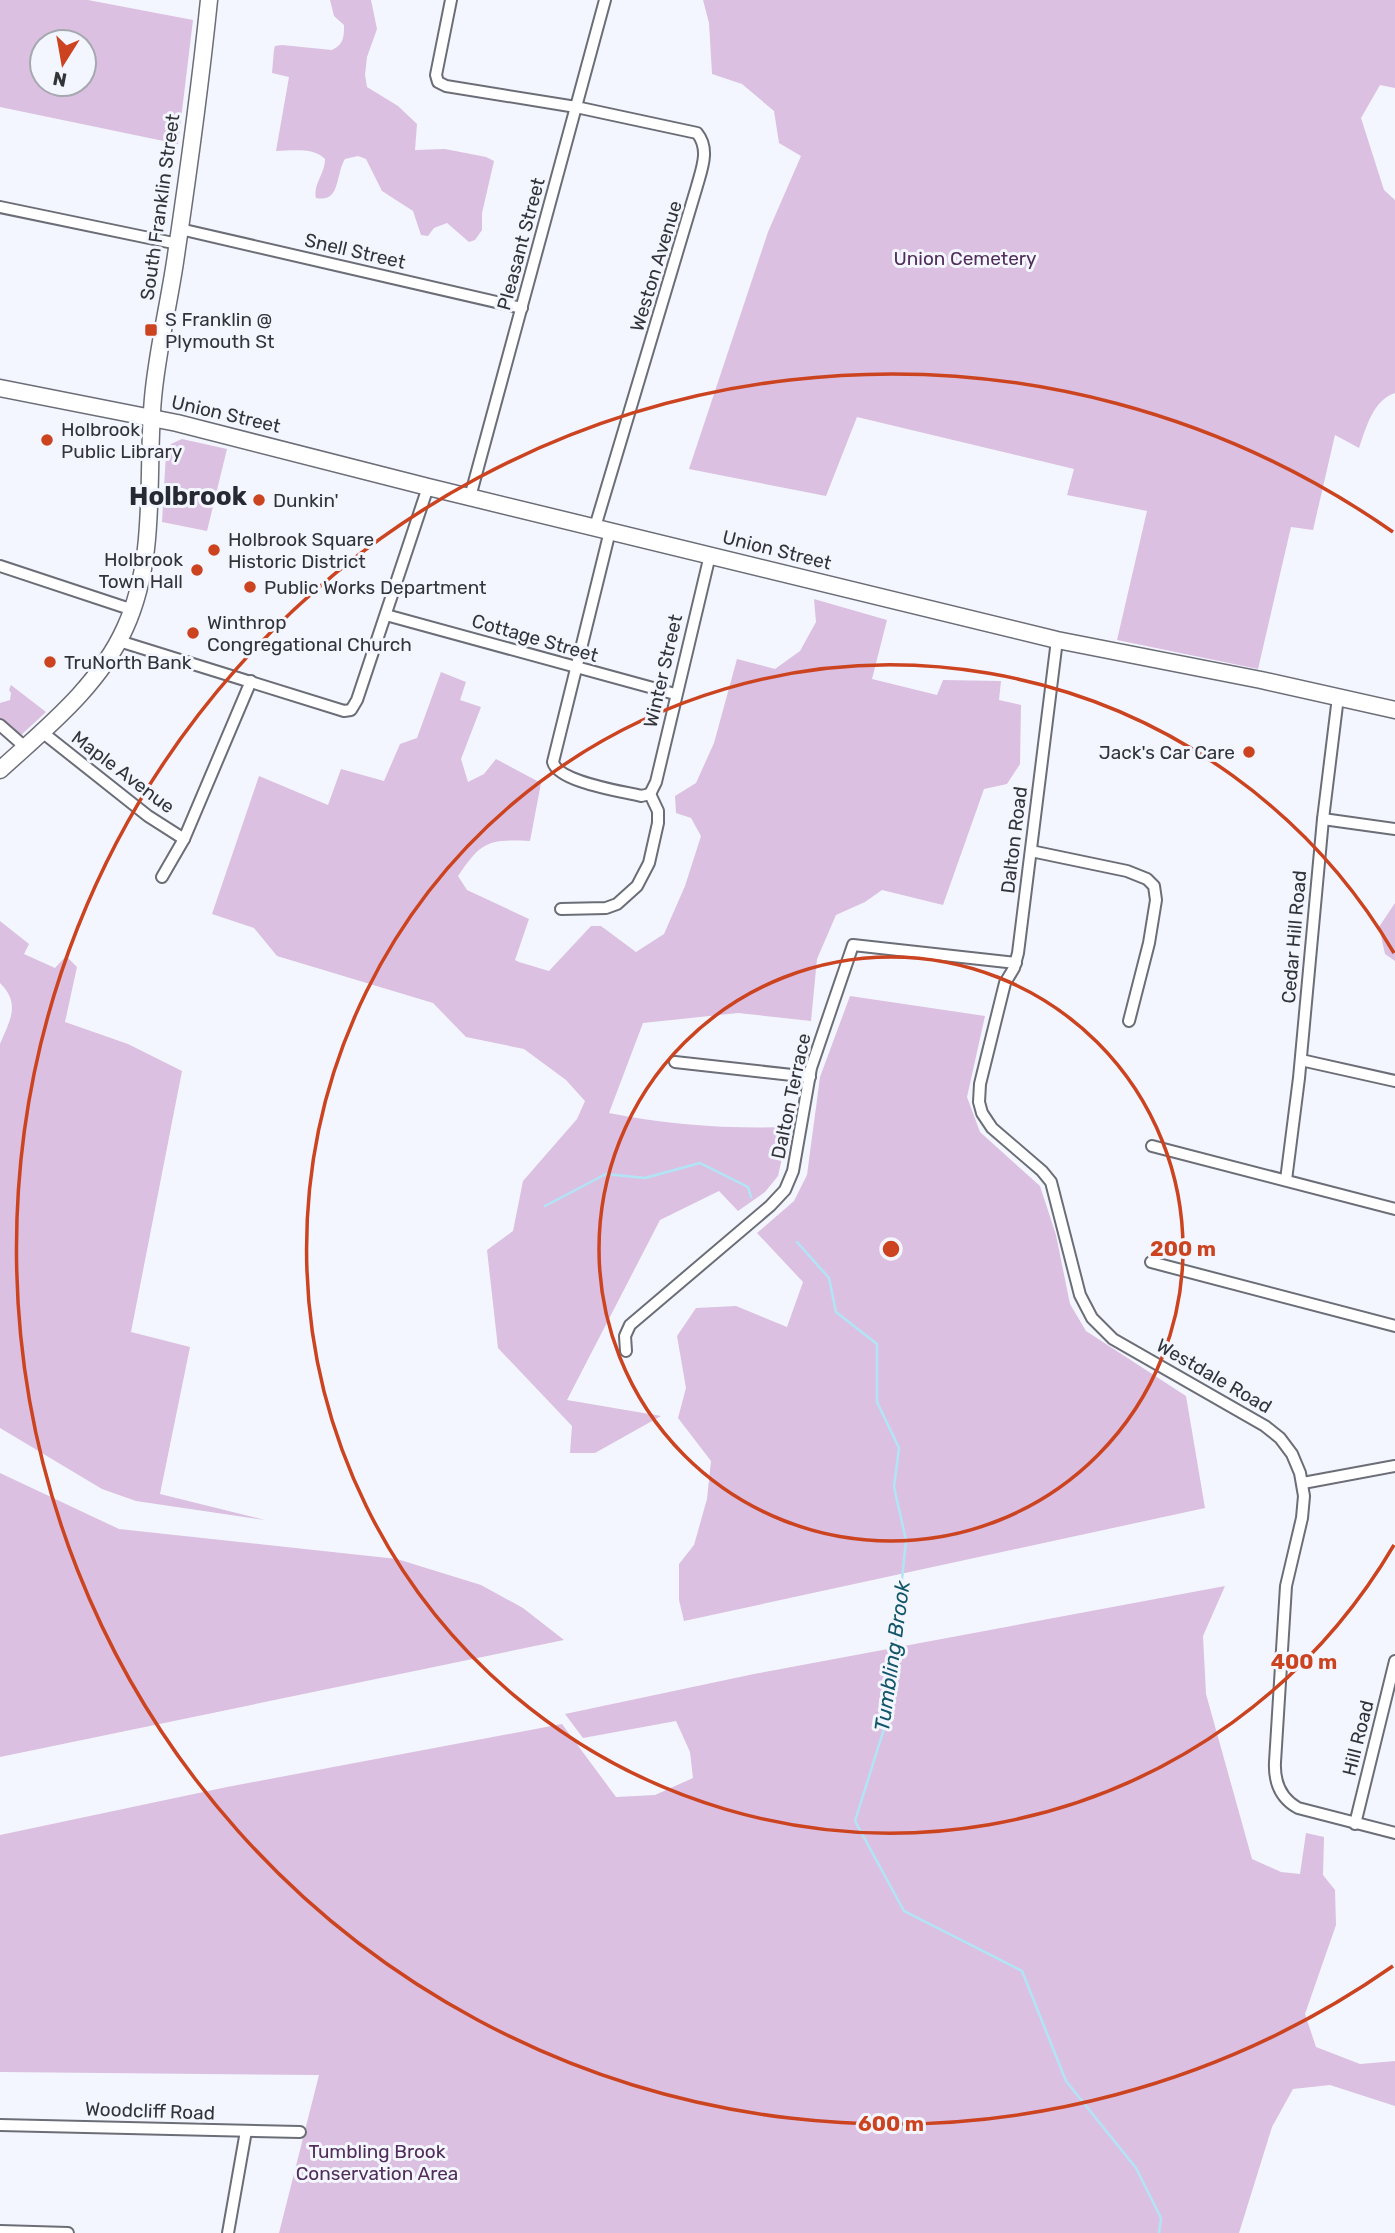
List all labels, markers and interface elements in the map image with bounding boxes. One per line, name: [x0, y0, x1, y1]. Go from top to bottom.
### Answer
north arrow: [28, 28, 98, 98]
text: N: [51, 67, 69, 92]
street label: South Franklin Street: [136, 112, 185, 302]
street label: Pleasant Street: [492, 175, 550, 313]
street label: Weston Avenue: [625, 198, 687, 334]
street label: Snell Street: [302, 228, 408, 274]
park label: Union Cemetery: [893, 247, 1037, 270]
place label: S Franklin @ Plymouth St: [165, 308, 275, 353]
marker: S Franklin @ Plymouth St: [143, 322, 159, 338]
street label: Union Street: [169, 390, 283, 438]
place label: Holbrook Public Library: [61, 418, 182, 463]
marker: Holbrook Public Library: [39, 432, 55, 448]
district label: Holbrook: [129, 481, 248, 512]
place label: Dunkin': [273, 489, 339, 512]
marker: Dunkin': [251, 492, 267, 508]
street label: Union Street: [720, 525, 834, 575]
place label: Holbrook Square Historic District: [228, 528, 374, 573]
marker: Holbrook Square Historic District: [206, 542, 222, 558]
place label: Holbrook Town Hall: [98, 548, 183, 593]
marker: Holbrook Town Hall: [189, 562, 205, 578]
place label: Public Works Department: [264, 576, 487, 599]
marker: Public Works Department: [242, 579, 258, 595]
street label: Cottage Street: [469, 609, 601, 667]
place label: Winthrop Congregational Church: [207, 611, 412, 656]
street label: Winter Street: [639, 612, 687, 730]
marker: Winthrop Congregational Church: [185, 625, 201, 641]
place label: TruNorth Bank: [64, 651, 192, 674]
marker: TruNorth Bank: [42, 654, 58, 670]
street label: Maple Avenue: [67, 726, 179, 818]
place label: Jack's Car Care: [1099, 741, 1235, 764]
marker: Jack's Car Care: [1241, 744, 1257, 760]
street label: Dalton Road: [996, 785, 1032, 895]
street label: Cedar Hill Road: [1277, 869, 1311, 1005]
street label: Dalton Terrace: [766, 1031, 816, 1161]
text: 200 m: [1150, 1236, 1216, 1261]
centre of rings: [879, 1237, 903, 1261]
street label: Westdale Road: [1152, 1334, 1276, 1418]
water label: Tumbling Brook: [869, 1578, 915, 1733]
text: 400 m: [1271, 1649, 1337, 1674]
street label: Hill Road: [1338, 1698, 1378, 1778]
street label: Woodcliff Road: [85, 2097, 215, 2125]
text: 600 m: [858, 2111, 924, 2136]
park label: Tumbling Brook Conservation Area: [296, 2140, 458, 2185]

